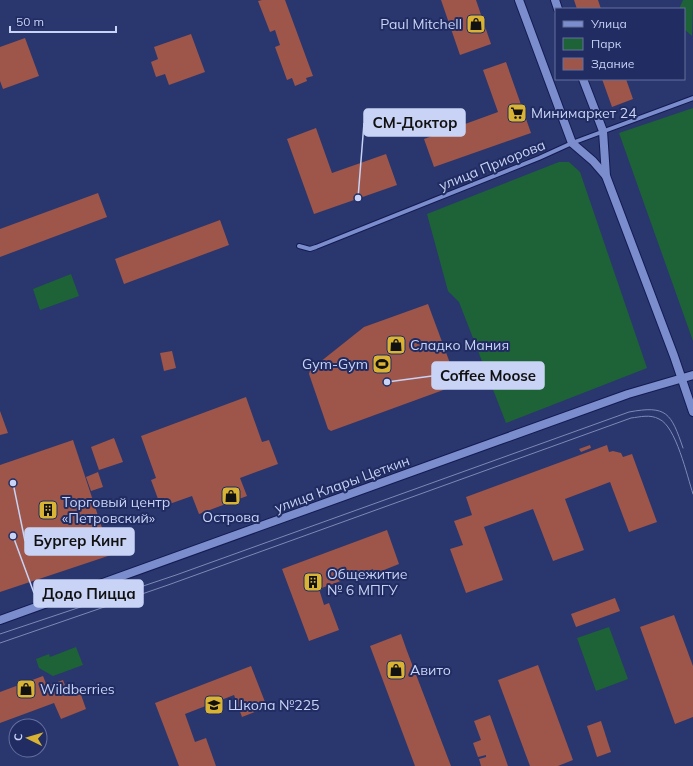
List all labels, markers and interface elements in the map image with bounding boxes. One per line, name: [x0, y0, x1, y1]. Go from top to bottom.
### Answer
scale bar: [10, 8, 116, 34]
legend: [555, 8, 685, 80]
shop icon: Paul Mitchell: [465, 13, 487, 35]
text: 50 m: [16, 14, 44, 29]
place label: Paul Mitchell: [380, 15, 462, 33]
text: Улица: [590, 16, 627, 31]
text: Парк: [591, 36, 622, 51]
text: Здание: [591, 56, 635, 71]
supermarket icon: Минимаркет 24: [506, 102, 528, 124]
place label: Минимаркет 24: [531, 104, 637, 122]
callout: СМ-Доктор: [364, 109, 465, 136]
text: СМ-Доктор: [372, 113, 458, 132]
street label: улица Приорова: [436, 135, 548, 195]
shop icon: Сладко Мания: [385, 334, 407, 356]
place label: Сладко Мания: [410, 336, 509, 354]
sports icon: Gym-Gym: [371, 353, 393, 375]
place label: Gym-Gym: [302, 355, 368, 373]
callout: Coffee Moose: [432, 362, 544, 389]
text: Coffee Moose: [440, 366, 536, 385]
street label: улица Клары Цеткин: [272, 451, 412, 517]
shop icon: Острова: [220, 485, 242, 507]
place label: Торговый центр «Петровский»: [62, 493, 170, 527]
building icon: Торговый центр «Петровский»: [37, 499, 59, 521]
place label: Острова: [202, 508, 260, 526]
callout: Бургер Кинг: [25, 528, 134, 555]
text: Бургер Кинг: [33, 531, 127, 550]
place label: Общежитие № 6 МПГУ: [327, 565, 408, 599]
building icon: Общежитие № 6 МПГУ: [302, 571, 324, 593]
callout: Додо Пицца: [34, 580, 143, 607]
text: Додо Пицца: [42, 584, 136, 603]
shop icon: Авито: [385, 659, 407, 681]
place label: Авито: [410, 661, 451, 679]
shop icon: Wildberries: [15, 678, 37, 700]
place label: Wildberries: [40, 680, 115, 698]
school or university icon: Школа №225: [203, 694, 225, 716]
place label: Школа №225: [228, 696, 320, 714]
north arrow: [8, 718, 48, 758]
text: С: [11, 732, 25, 741]

